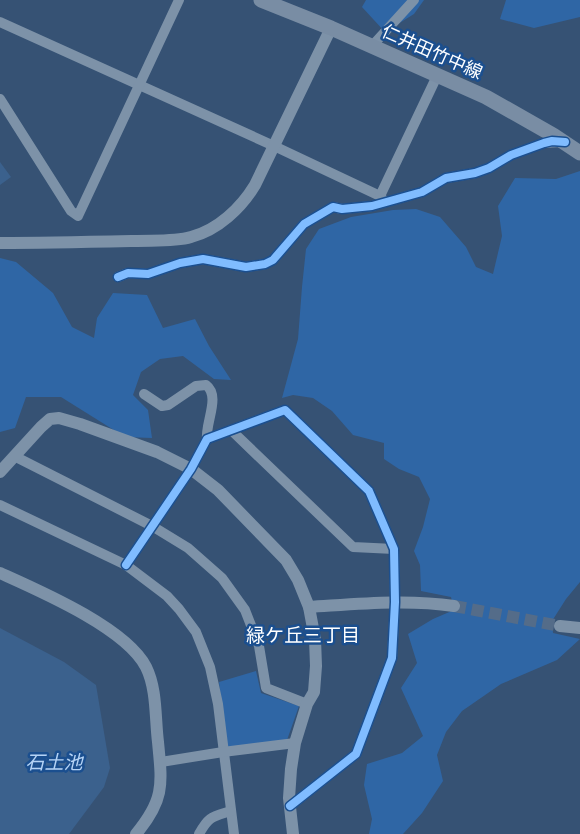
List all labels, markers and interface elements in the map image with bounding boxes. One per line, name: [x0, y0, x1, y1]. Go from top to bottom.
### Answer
street label: 仁井田竹中線: [378, 20, 486, 84]
district label: 緑ケ丘三丁目: [246, 624, 360, 647]
water label: 石土池: [25, 751, 84, 774]

